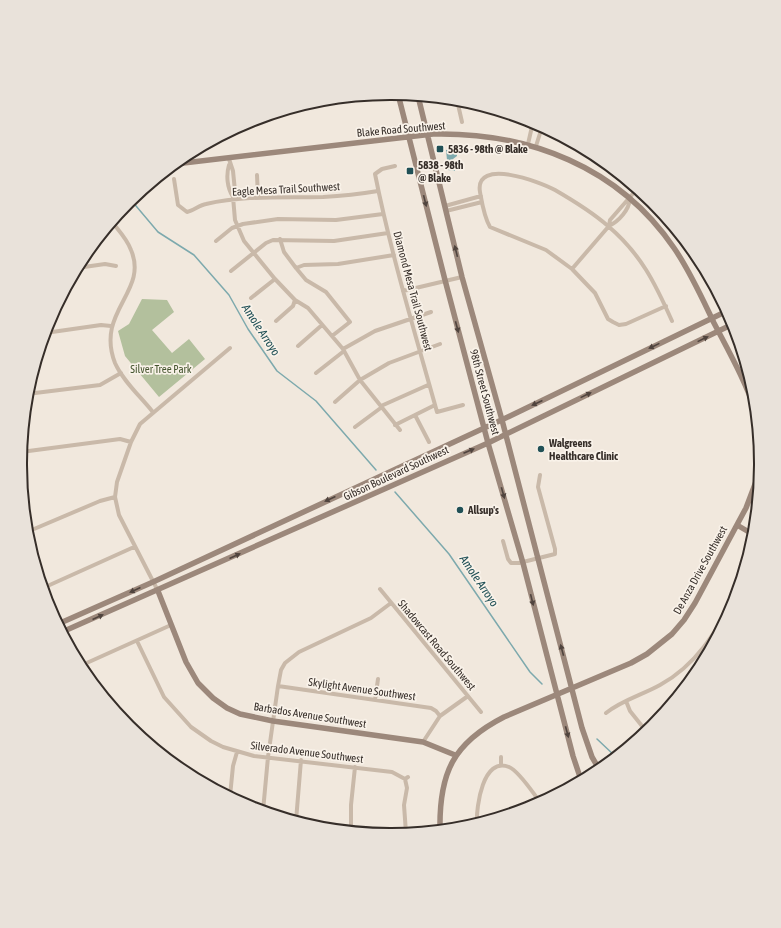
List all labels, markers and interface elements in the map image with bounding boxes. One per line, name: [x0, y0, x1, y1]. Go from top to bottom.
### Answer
street label: Blake Road Southwest: [356, 119, 446, 139]
place label: 5836 - 98th @ Blake: [448, 143, 528, 155]
marker: 5836 - 98th @ Blake: [435, 144, 445, 154]
place label: 5838 - 98th @ Blake: [418, 159, 463, 184]
marker: 5838 - 98th @ Blake: [405, 166, 415, 176]
street label: Eagle Mesa Trail Southwest: [232, 180, 340, 198]
one-way arrow: [422, 195, 428, 207]
street label: Diamond Mesa Trail Southwest: [391, 230, 435, 352]
one-way arrow: [453, 245, 459, 257]
water label: Amole Arroyo: [239, 301, 283, 359]
one-way arrow: [455, 321, 461, 333]
one-way arrow: [697, 335, 708, 342]
one-way arrow: [648, 343, 660, 349]
street label: 98th Street Southwest: [468, 348, 502, 436]
park label: Silver Tree Park: [130, 363, 192, 375]
one-way arrow: [580, 392, 591, 398]
one-way arrow: [531, 400, 543, 406]
place label: Walgreens Healthcare Clinic: [548, 437, 619, 462]
street label: Gibson Boulevard Southwest: [342, 443, 450, 503]
marker: Walgreens Healthcare Clinic: [536, 444, 546, 454]
one-way arrow: [463, 448, 474, 454]
one-way arrow: [500, 487, 506, 499]
one-way arrow: [324, 496, 336, 502]
place label: Allsup's: [467, 504, 499, 516]
marker: Allsup's: [455, 505, 465, 515]
street label: De Anza Drive Southwest: [671, 524, 729, 616]
water label: Amole Arroyo: [456, 552, 501, 610]
one-way arrow: [230, 553, 242, 559]
one-way arrow: [130, 587, 141, 593]
one-way arrow: [530, 594, 536, 607]
street label: Shadowcast Road Southwest: [396, 597, 478, 693]
one-way arrow: [93, 614, 104, 620]
one-way arrow: [559, 644, 565, 656]
street label: Skylight Avenue Southwest: [308, 676, 416, 702]
street label: Barbados Avenue Southwest: [253, 700, 367, 730]
one-way arrow: [564, 726, 570, 738]
street label: Silverado Avenue Southwest: [250, 739, 364, 765]

